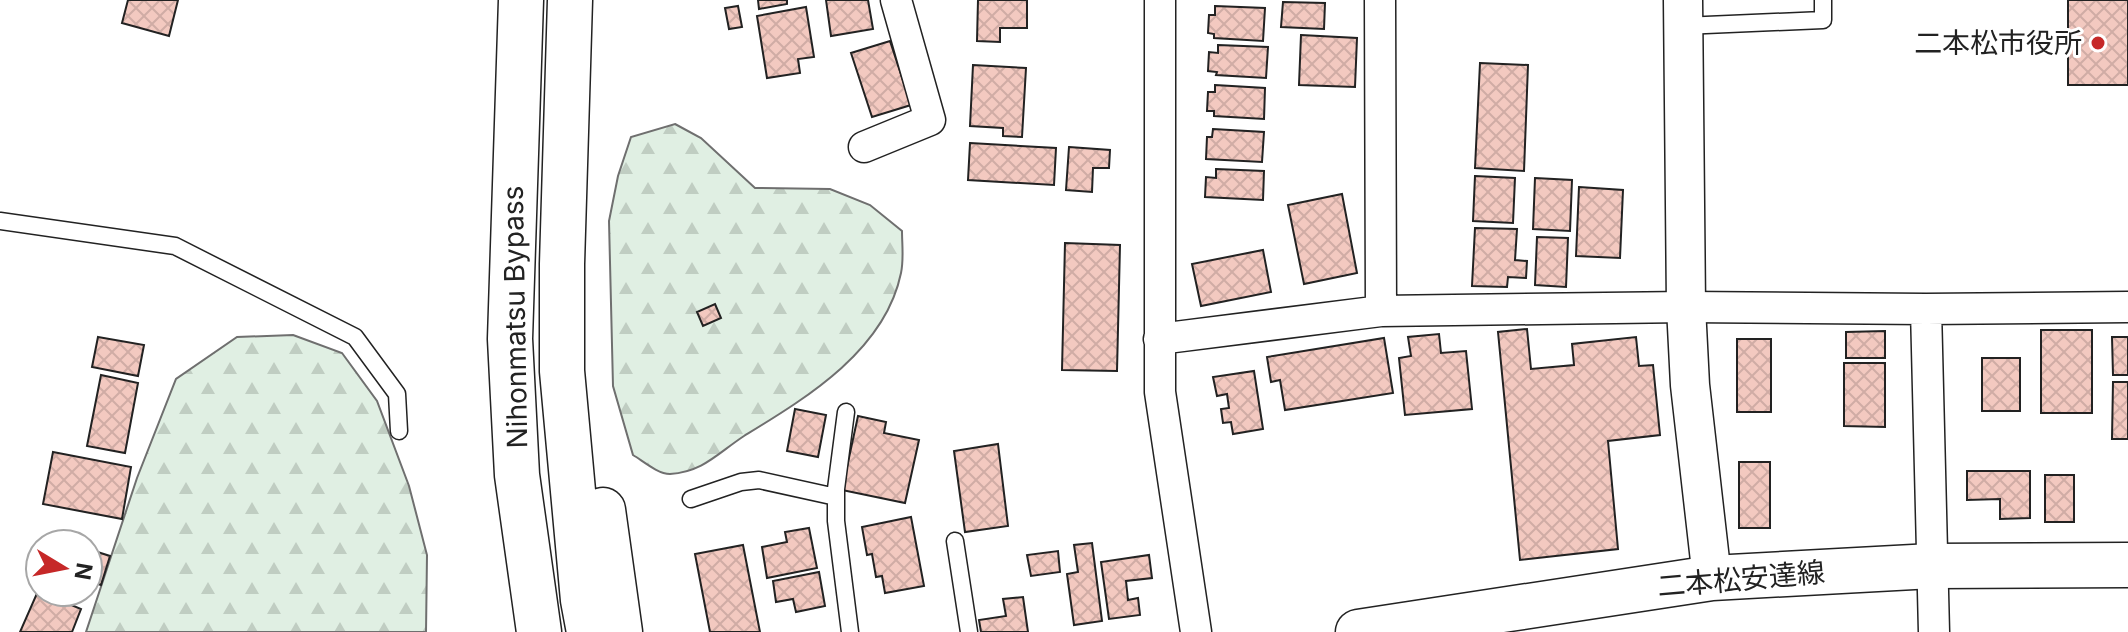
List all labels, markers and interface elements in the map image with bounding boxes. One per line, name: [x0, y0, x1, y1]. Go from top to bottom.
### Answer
place label: 二本松市役所: [1914, 26, 2082, 60]
marker: 二本松市役所: [2089, 34, 2107, 52]
street label: Nihonmatsu Bypass: [496, 185, 534, 449]
north arrow: [24, 528, 104, 608]
street label: 二本松安達線: [1656, 555, 1826, 603]
text: N: [69, 561, 98, 582]

